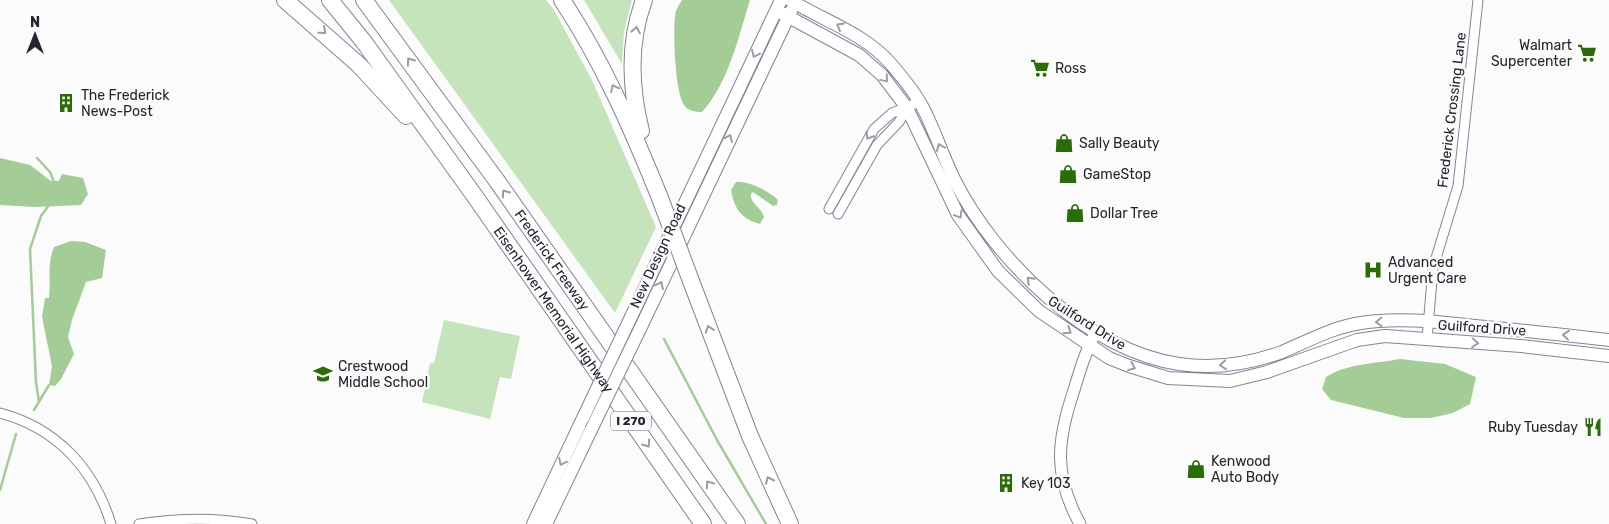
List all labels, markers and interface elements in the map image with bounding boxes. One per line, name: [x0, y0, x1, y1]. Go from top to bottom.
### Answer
north arrow: [10, 10, 60, 60]
text: N: [30, 14, 40, 31]
one-way arrow: [836, 23, 845, 33]
one-way arrow: [317, 26, 326, 35]
one-way arrow: [630, 26, 640, 35]
street label: Frederick Crossing Lane: [1434, 31, 1470, 189]
place label: Walmart Supercenter: [1491, 37, 1573, 70]
supermarket icon: Walmart Supercenter: [1576, 42, 1598, 64]
one-way arrow: [751, 49, 762, 58]
one-way arrow: [407, 57, 416, 67]
supermarket icon: Ross: [1029, 57, 1051, 79]
place label: Ross: [1055, 60, 1086, 77]
one-way arrow: [880, 73, 888, 82]
one-way arrow: [610, 85, 620, 94]
place label: The Frederick News-Post: [81, 87, 170, 120]
building icon: The Frederick News-Post: [55, 92, 77, 114]
one-way arrow: [866, 131, 876, 140]
shop icon: Sally Beauty: [1053, 132, 1075, 154]
one-way arrow: [723, 134, 734, 143]
place label: Sally Beauty: [1079, 135, 1160, 152]
one-way arrow: [936, 143, 946, 152]
shop icon: GameStop: [1057, 163, 1079, 185]
place label: GameStop: [1083, 166, 1151, 183]
one-way arrow: [502, 189, 511, 199]
street label: New Design Road: [626, 201, 690, 311]
shop icon: Dollar Tree: [1064, 202, 1086, 224]
place label: Dollar Tree: [1090, 205, 1158, 222]
street label: Frederick Freeway: [511, 206, 594, 314]
one-way arrow: [952, 210, 962, 219]
street label: Eisenhower Memorial Highway: [490, 223, 617, 396]
place label: Advanced Urgent Care: [1388, 254, 1467, 287]
hospital icon: Advanced Urgent Care: [1362, 259, 1384, 281]
one-way arrow: [1027, 277, 1036, 286]
one-way arrow: [654, 281, 665, 290]
street label: Guilford Drive: [1045, 292, 1129, 354]
one-way arrow: [1374, 316, 1382, 327]
street label: Guilford Drive: [1437, 316, 1527, 340]
one-way arrow: [705, 325, 715, 334]
one-way arrow: [1063, 325, 1072, 334]
one-way arrow: [1562, 330, 1570, 341]
one-way arrow: [1472, 337, 1480, 348]
place label: Crestwood Middle School: [338, 358, 428, 391]
one-way arrow: [1219, 359, 1227, 370]
one-way arrow: [1127, 361, 1136, 372]
school or university icon: Crestwood Middle School: [312, 363, 334, 385]
road number: I 270: [611, 412, 651, 431]
restaurant icon: Ruby Tuesday: [1582, 416, 1604, 438]
place label: Ruby Tuesday: [1488, 419, 1578, 436]
one-way arrow: [641, 438, 650, 448]
place label: Kenwood Auto Body: [1211, 453, 1279, 486]
one-way arrow: [558, 457, 569, 466]
shop icon: Kenwood Auto Body: [1185, 458, 1207, 480]
building icon: Key 103: [995, 472, 1017, 494]
place label: Key 103: [1021, 475, 1071, 492]
one-way arrow: [765, 476, 776, 485]
one-way arrow: [706, 480, 715, 490]

